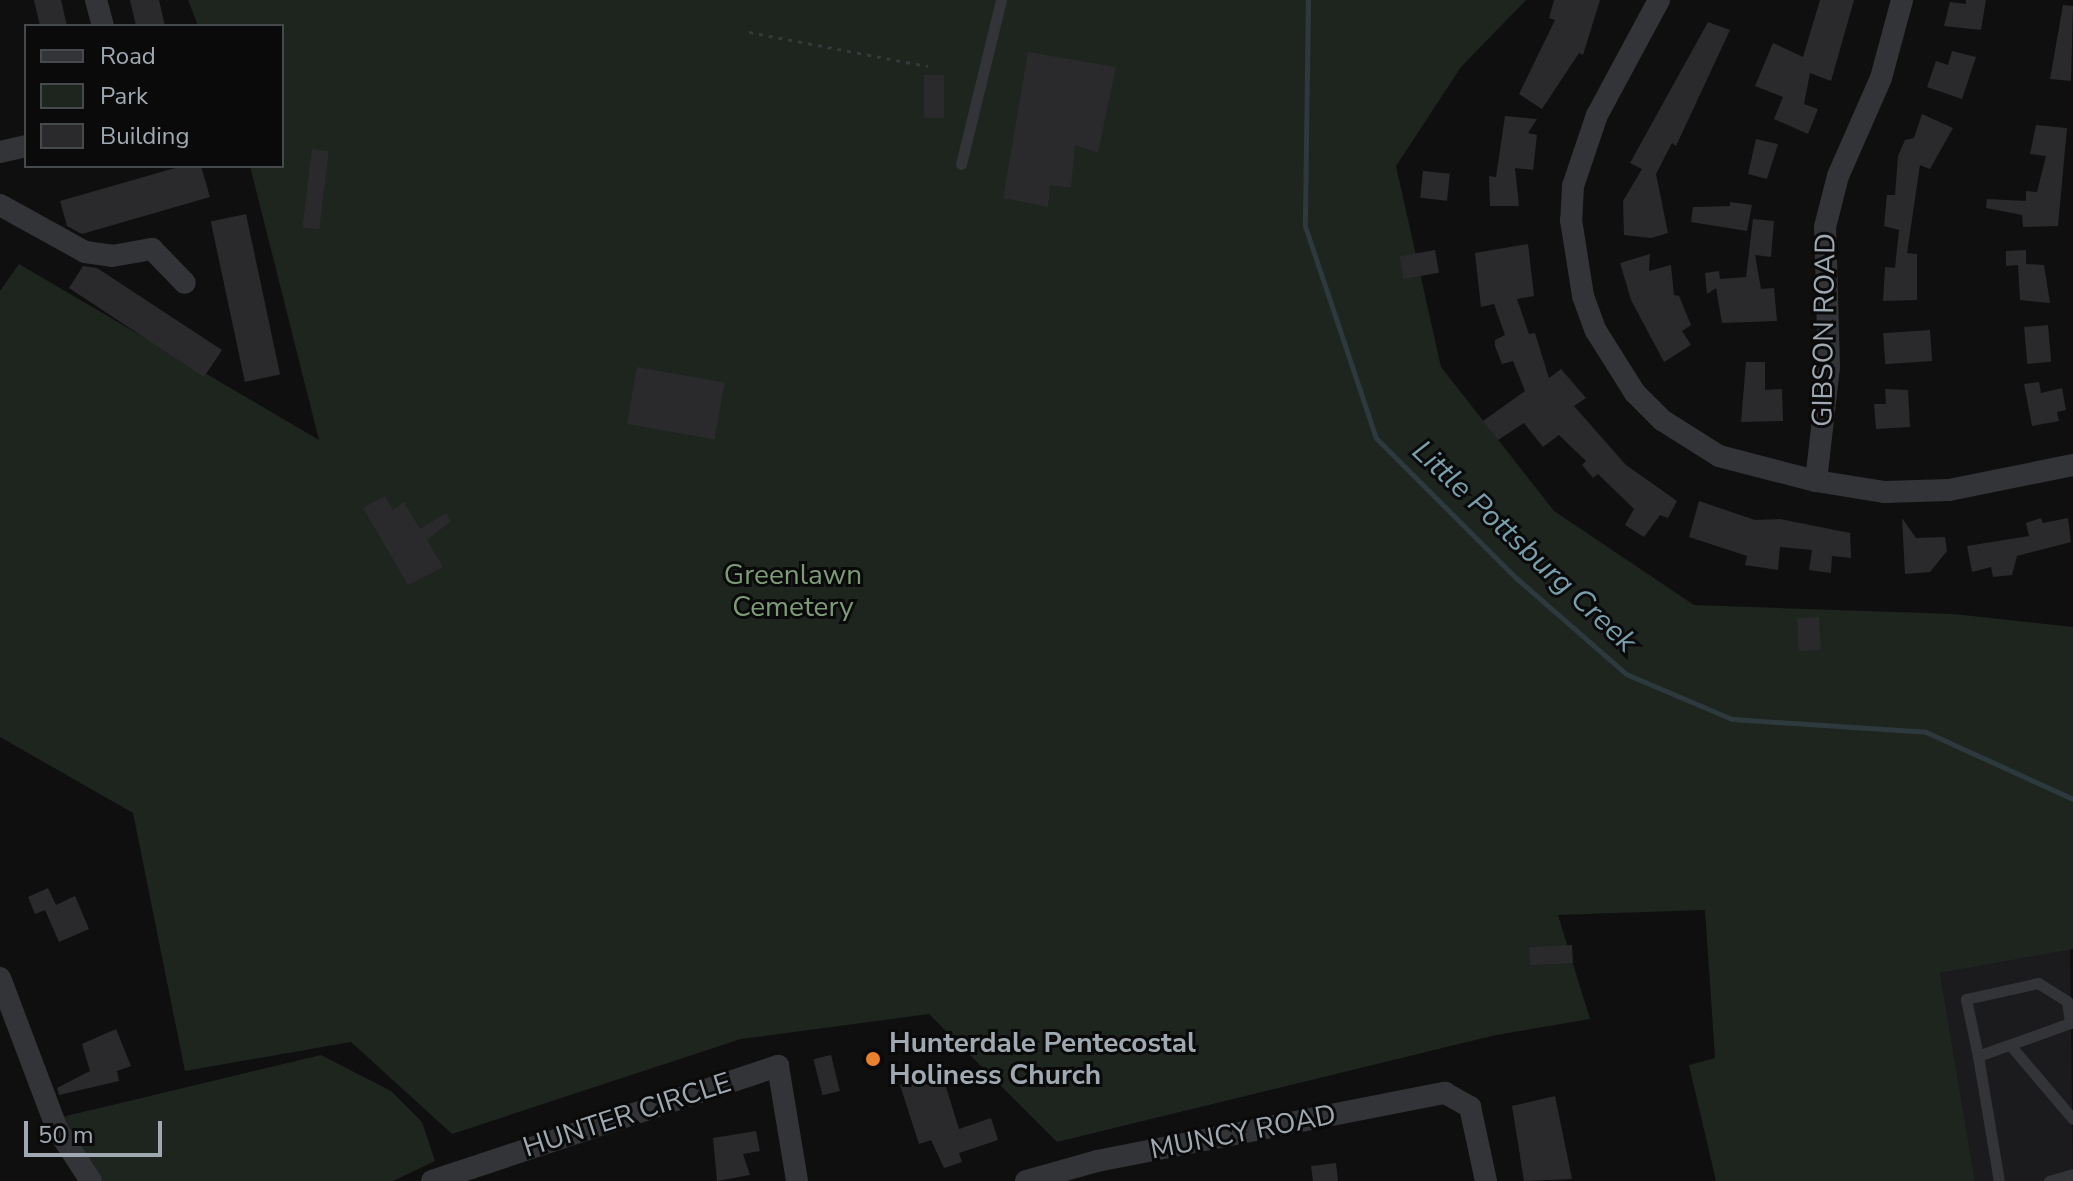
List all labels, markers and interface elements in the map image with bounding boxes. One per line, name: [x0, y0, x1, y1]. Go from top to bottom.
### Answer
legend: [24, 24, 284, 168]
text: Road: [100, 40, 156, 72]
text: Park: [100, 80, 148, 112]
text: Building: [100, 120, 190, 152]
street label: GIBSON ROAD: [1806, 233, 1842, 427]
water label: Little Pottsburg Creek: [1404, 434, 1644, 660]
park label: Greenlawn Cemetery: [724, 558, 862, 624]
place label: Hunterdale Pentecostal Holiness Church: [889, 1026, 1196, 1092]
marker: Hunterdale Pentecostal Holiness Church: [864, 1050, 882, 1068]
street label: HUNTER CIRCLE: [519, 1066, 735, 1164]
street label: MUNCY ROAD: [1147, 1098, 1339, 1166]
scale bar: [28, 1105, 166, 1155]
text: 50 m: [38, 1119, 94, 1151]

